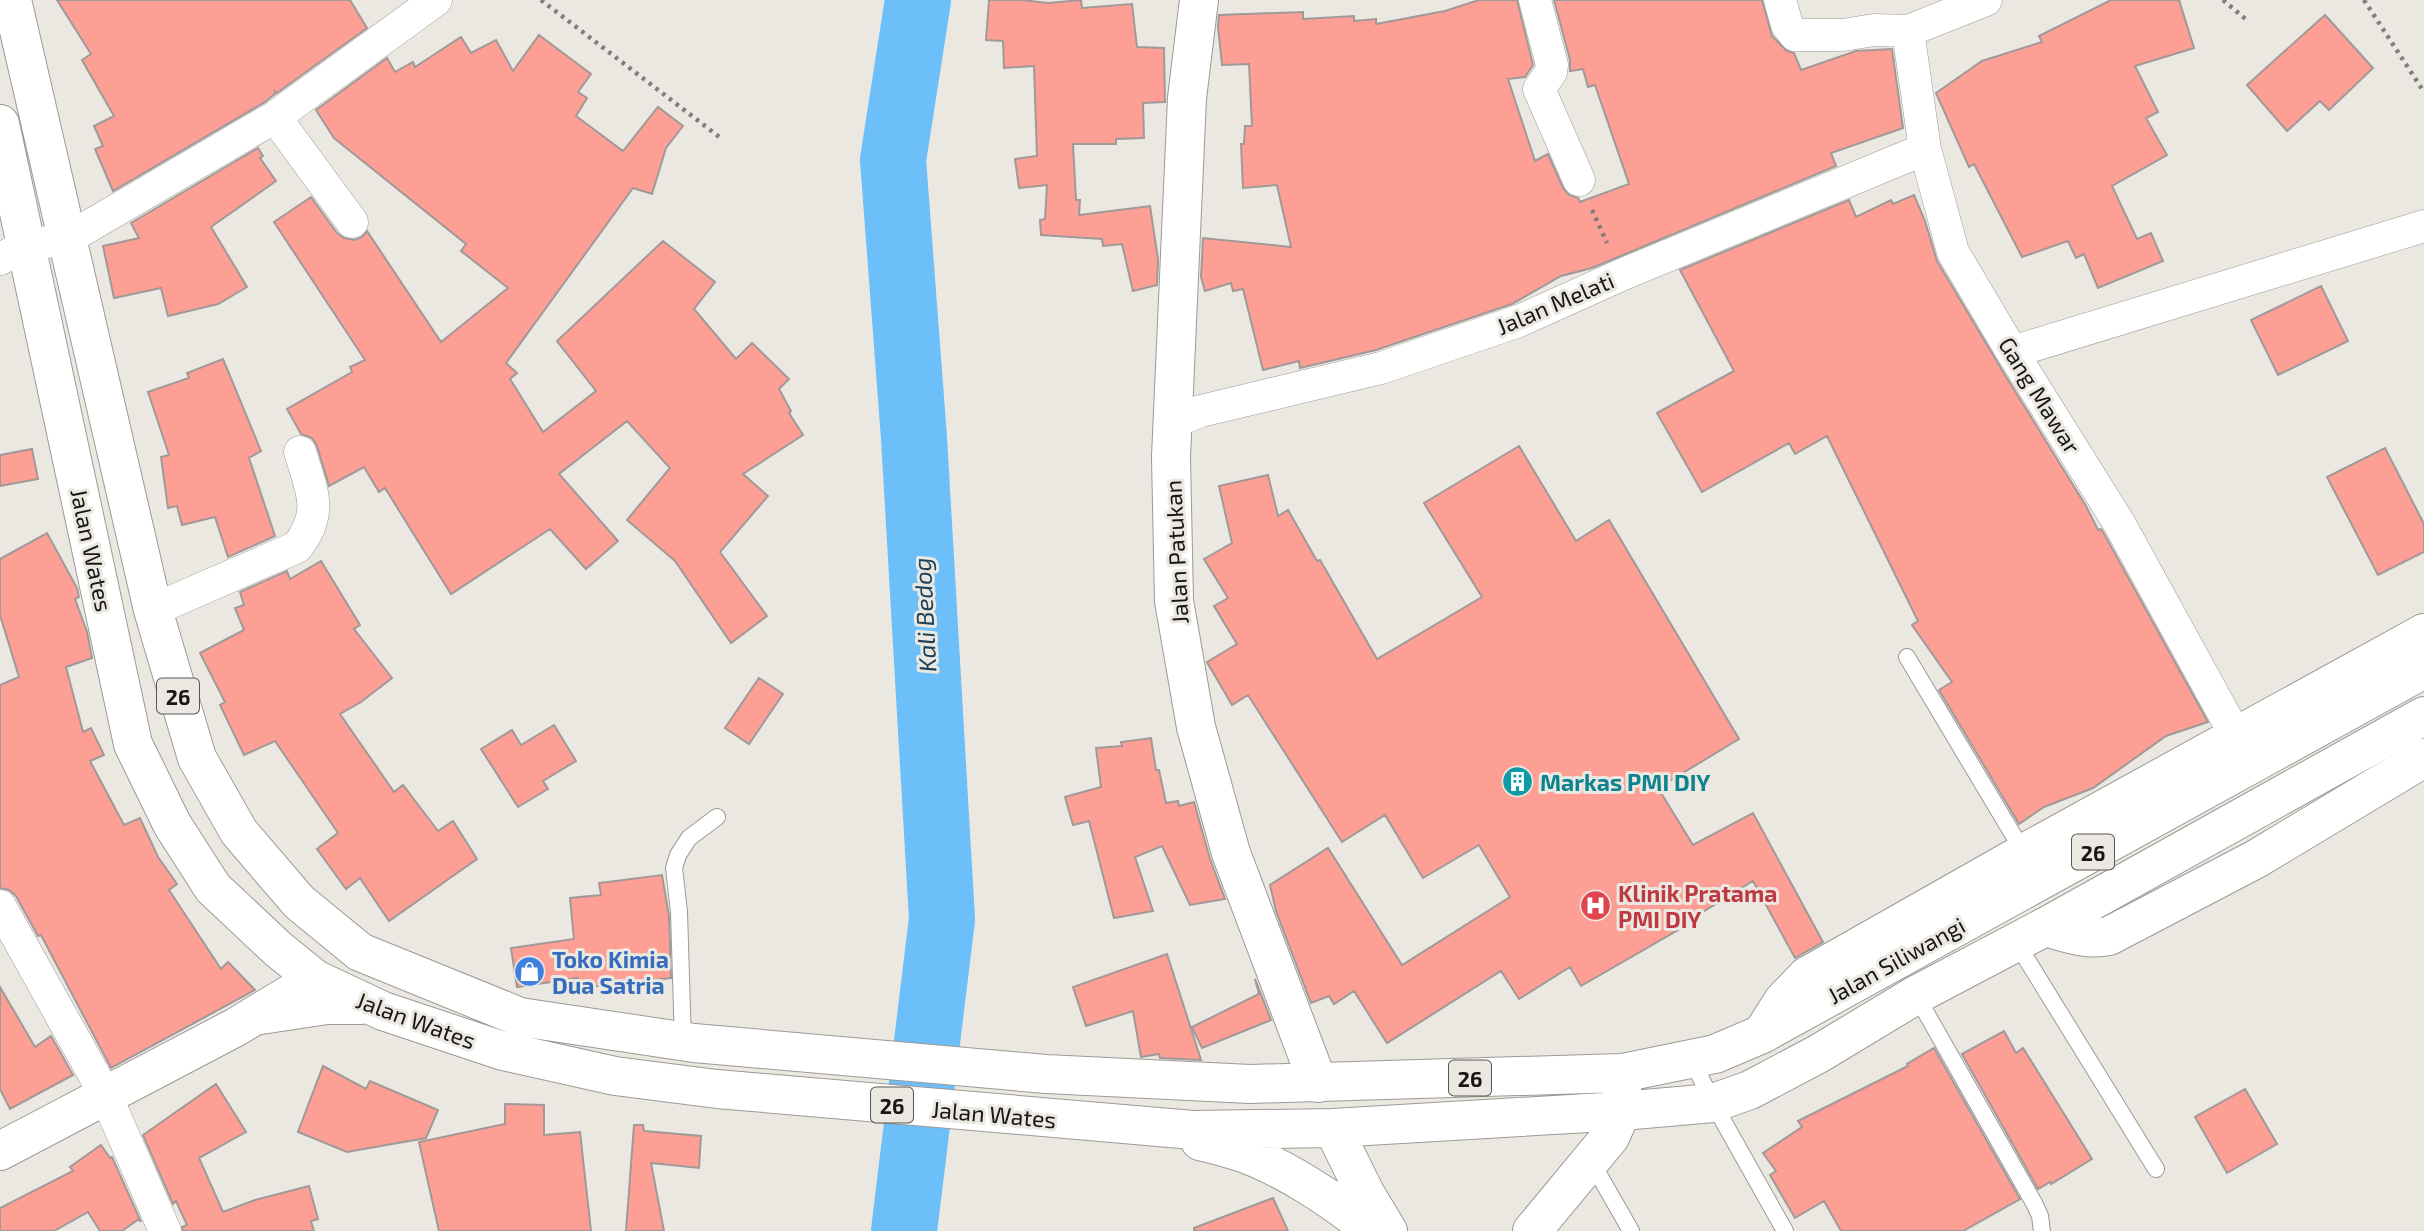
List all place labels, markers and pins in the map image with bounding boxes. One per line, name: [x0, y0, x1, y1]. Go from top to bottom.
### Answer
building icon: Markas PMI DIY: [1500, 765, 1534, 799]
place label: Markas PMI DIY: [1540, 768, 1711, 796]
place label: Klinik Pratama PMI DIY: [1618, 879, 1777, 933]
hospital icon: Klinik Pratama PMI DIY: [1578, 889, 1612, 923]
place label: Toko Kimia Dua Satria: [552, 945, 669, 999]
shop icon: Toko Kimia Dua Satria: [512, 955, 546, 989]

